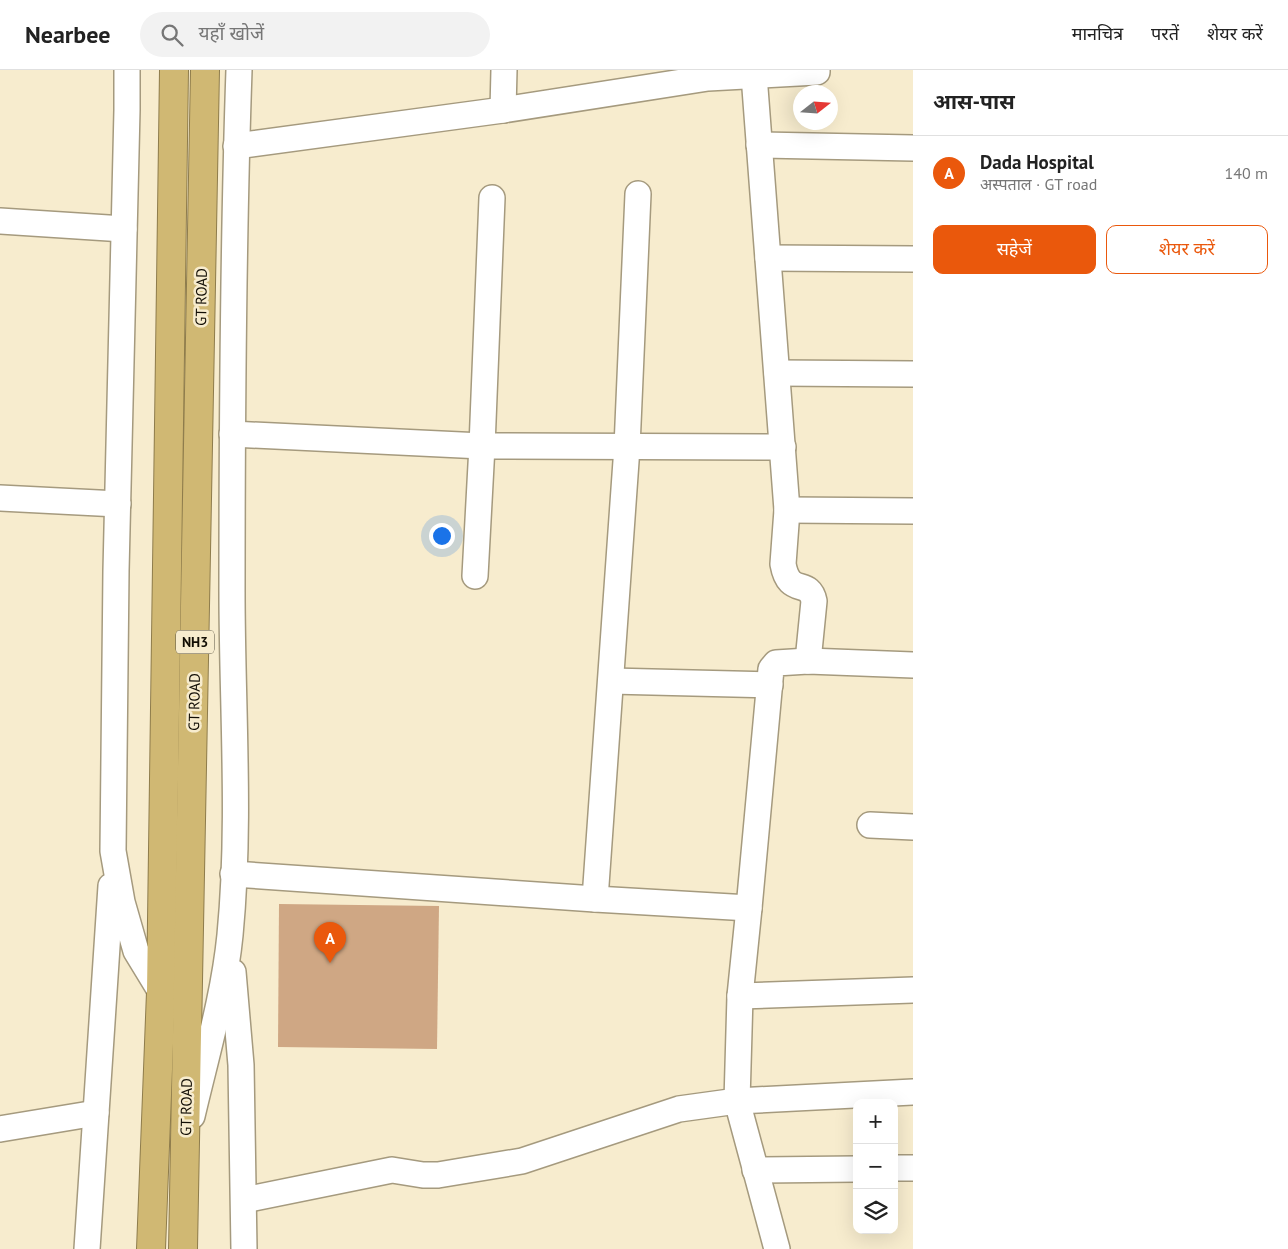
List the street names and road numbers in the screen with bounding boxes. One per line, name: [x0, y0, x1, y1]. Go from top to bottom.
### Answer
street label: GT ROAD: [191, 268, 211, 326]
road number: NH3: [176, 630, 214, 654]
street label: GT ROAD: [184, 673, 204, 731]
street label: GT ROAD: [176, 1078, 196, 1136]

